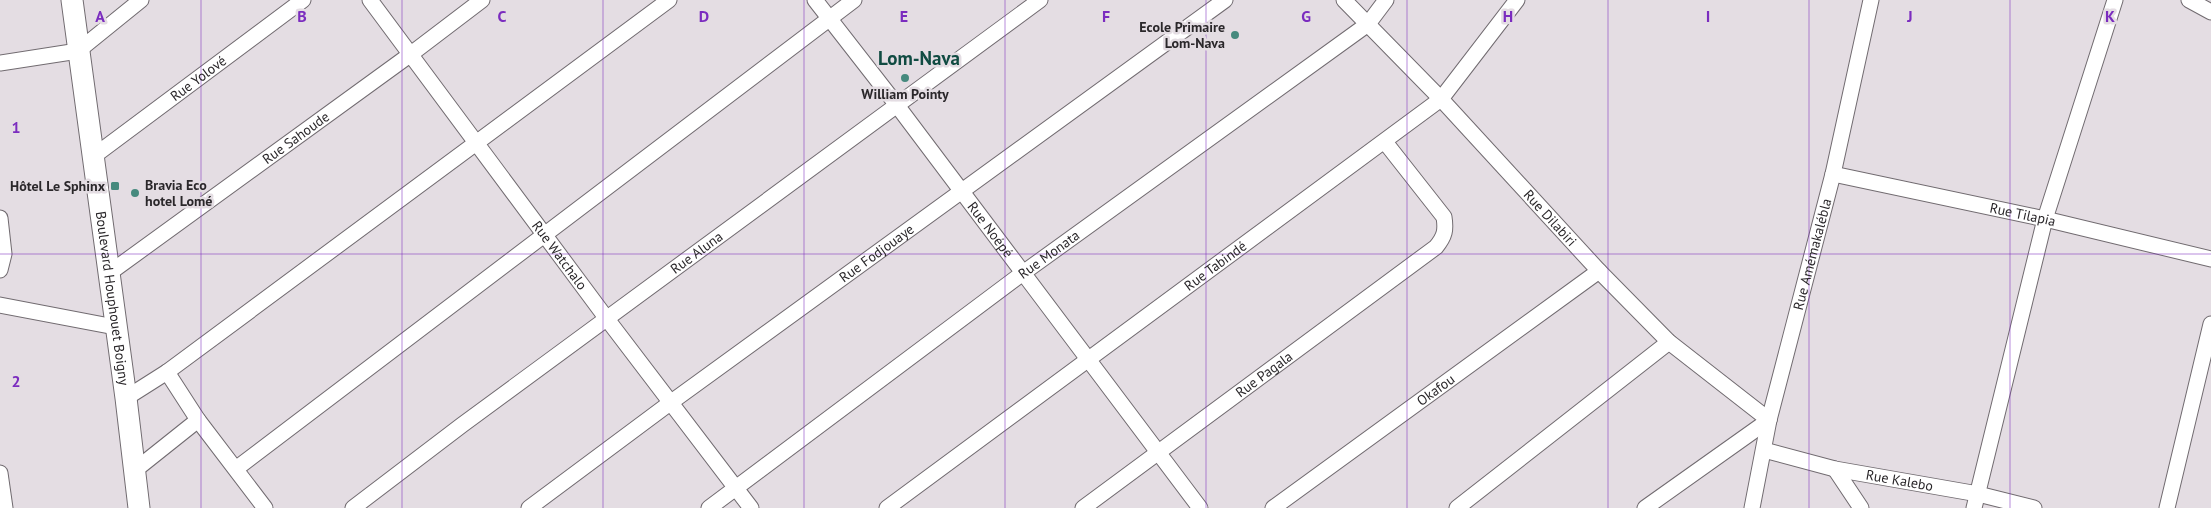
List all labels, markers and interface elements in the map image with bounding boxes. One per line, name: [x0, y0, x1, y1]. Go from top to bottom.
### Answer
text: A: [95, 6, 105, 26]
text: B: [297, 6, 307, 26]
text: C: [498, 6, 507, 26]
text: D: [699, 6, 709, 26]
text: E: [900, 6, 908, 26]
text: F: [1102, 6, 1110, 26]
text: G: [1301, 6, 1311, 26]
text: H: [1503, 6, 1513, 26]
text: I: [1706, 6, 1710, 26]
text: J: [1906, 6, 1913, 26]
text: K: [2105, 6, 2115, 26]
place label: Ecole Primaire Lom-Nava: [1139, 18, 1225, 52]
marker: Ecole Primaire Lom-Nava: [1229, 29, 1241, 41]
district label: Lom-Nava: [878, 46, 960, 70]
street label: Rue Yolové: [167, 51, 230, 105]
marker: William Pointy: [899, 72, 911, 84]
place label: William Pointy: [861, 85, 949, 103]
street label: Rue Sahoude: [259, 107, 333, 168]
text: 1: [11, 117, 21, 137]
place label: Bravia Eco hotel Lomé: [145, 176, 212, 210]
place label: Hôtel Le Sphinx: [10, 177, 106, 195]
marker: Hôtel Le Sphinx: [109, 180, 121, 192]
street label: Rue Dilabiri: [1520, 186, 1581, 250]
marker: Bravia Eco hotel Lomé: [129, 187, 141, 199]
street label: Rue Amémakalébla: [1789, 196, 1835, 312]
street label: Rue Noépé: [964, 198, 1017, 261]
street label: Rue Tilapia: [1988, 199, 2058, 230]
street label: Boulevard Houphouet Boigny: [92, 210, 133, 387]
street label: Rue Watchalo: [528, 217, 591, 293]
street label: Rue Fodjouaye: [836, 220, 917, 286]
street label: Rue Monata: [1015, 226, 1083, 283]
street label: Rue Aluna: [667, 227, 726, 278]
street label: Rue Tabindé: [1180, 237, 1250, 295]
street label: Rue Pagala: [1232, 347, 1296, 401]
street label: Okafou: [1413, 370, 1458, 410]
text: 2: [11, 371, 21, 391]
street label: Rue Kalebo: [1864, 466, 1935, 495]

